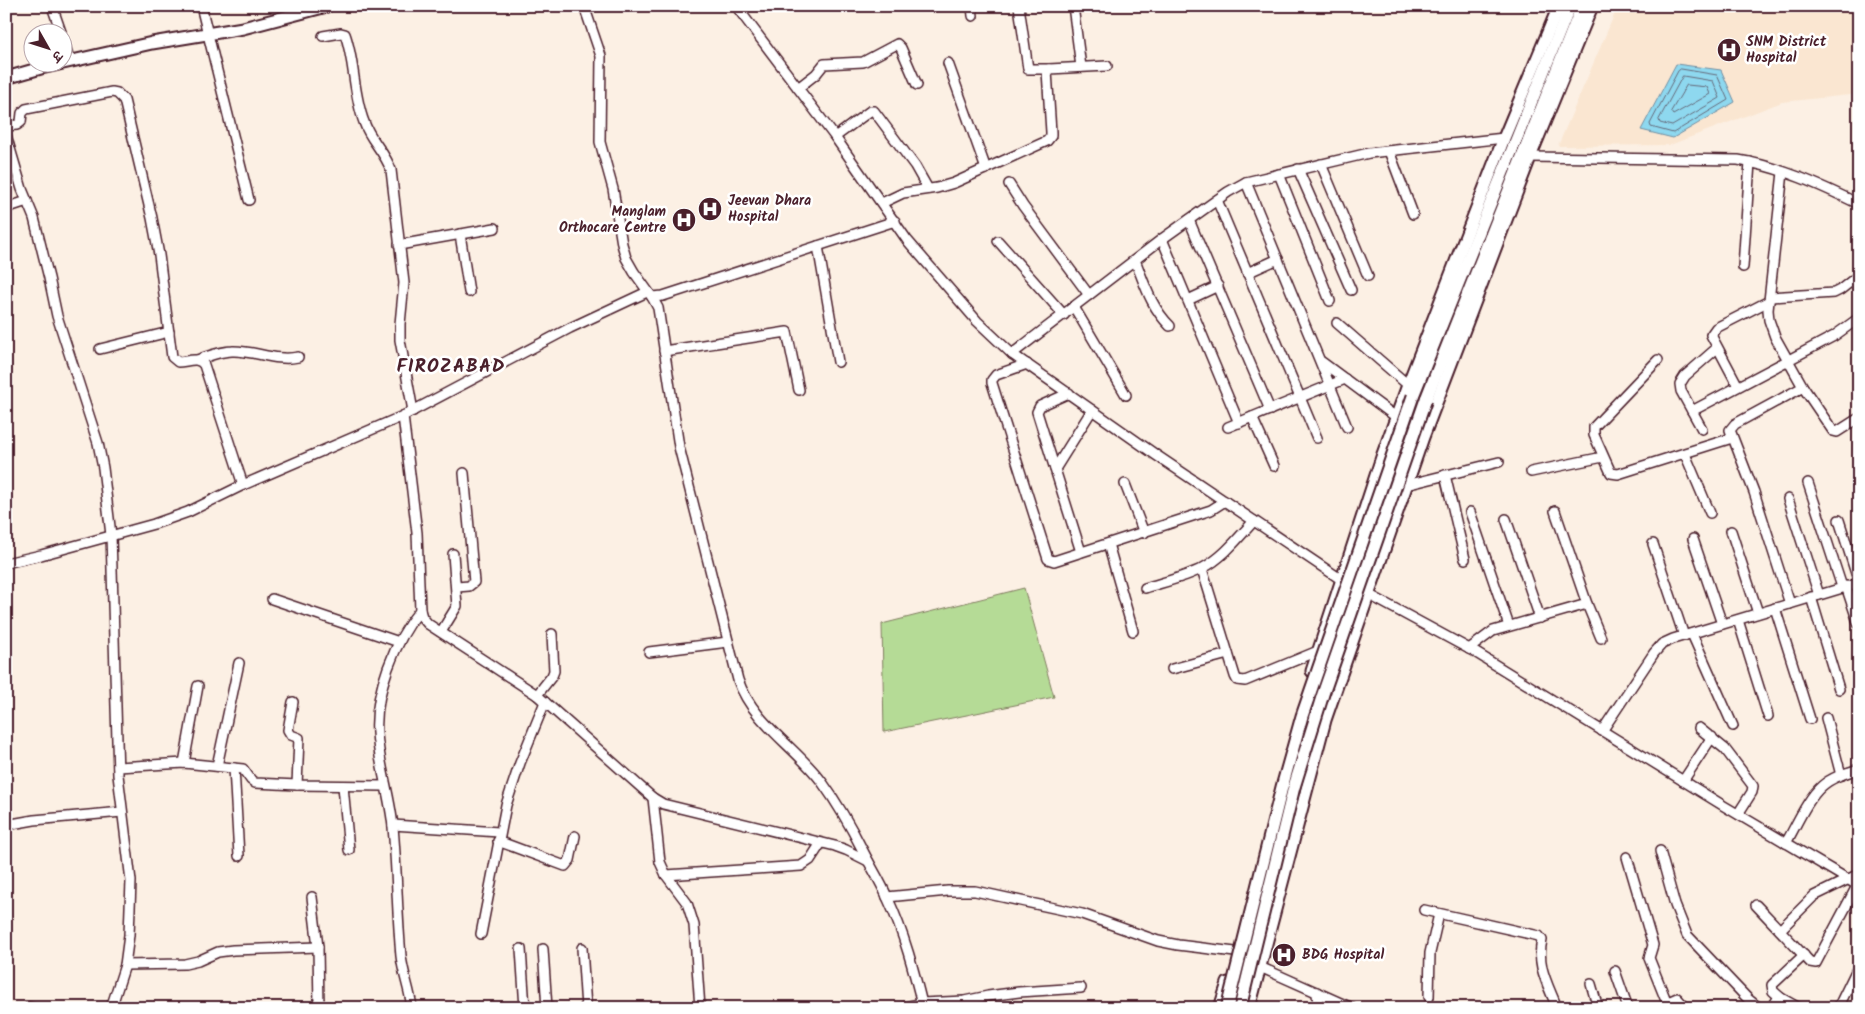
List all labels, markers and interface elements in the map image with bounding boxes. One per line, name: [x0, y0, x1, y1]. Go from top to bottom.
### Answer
north arrow: [22, 22, 72, 72]
place label: SNM District Hospital: [1746, 31, 1827, 69]
hospital icon: SNM District Hospital: [1716, 37, 1742, 63]
text: उ: [44, 45, 69, 68]
place label: Jeevan Dhara Hospital: [728, 190, 811, 228]
hospital icon: Jeevan Dhara Hospital: [697, 196, 723, 222]
place label: Manglam Orthocare Centre: [559, 201, 667, 239]
hospital icon: Manglam Orthocare Centre: [671, 207, 697, 233]
district label: FIROZABAD: [396, 352, 506, 382]
hospital icon: BDG Hospital: [1271, 942, 1297, 968]
place label: BDG Hospital: [1302, 944, 1384, 966]

